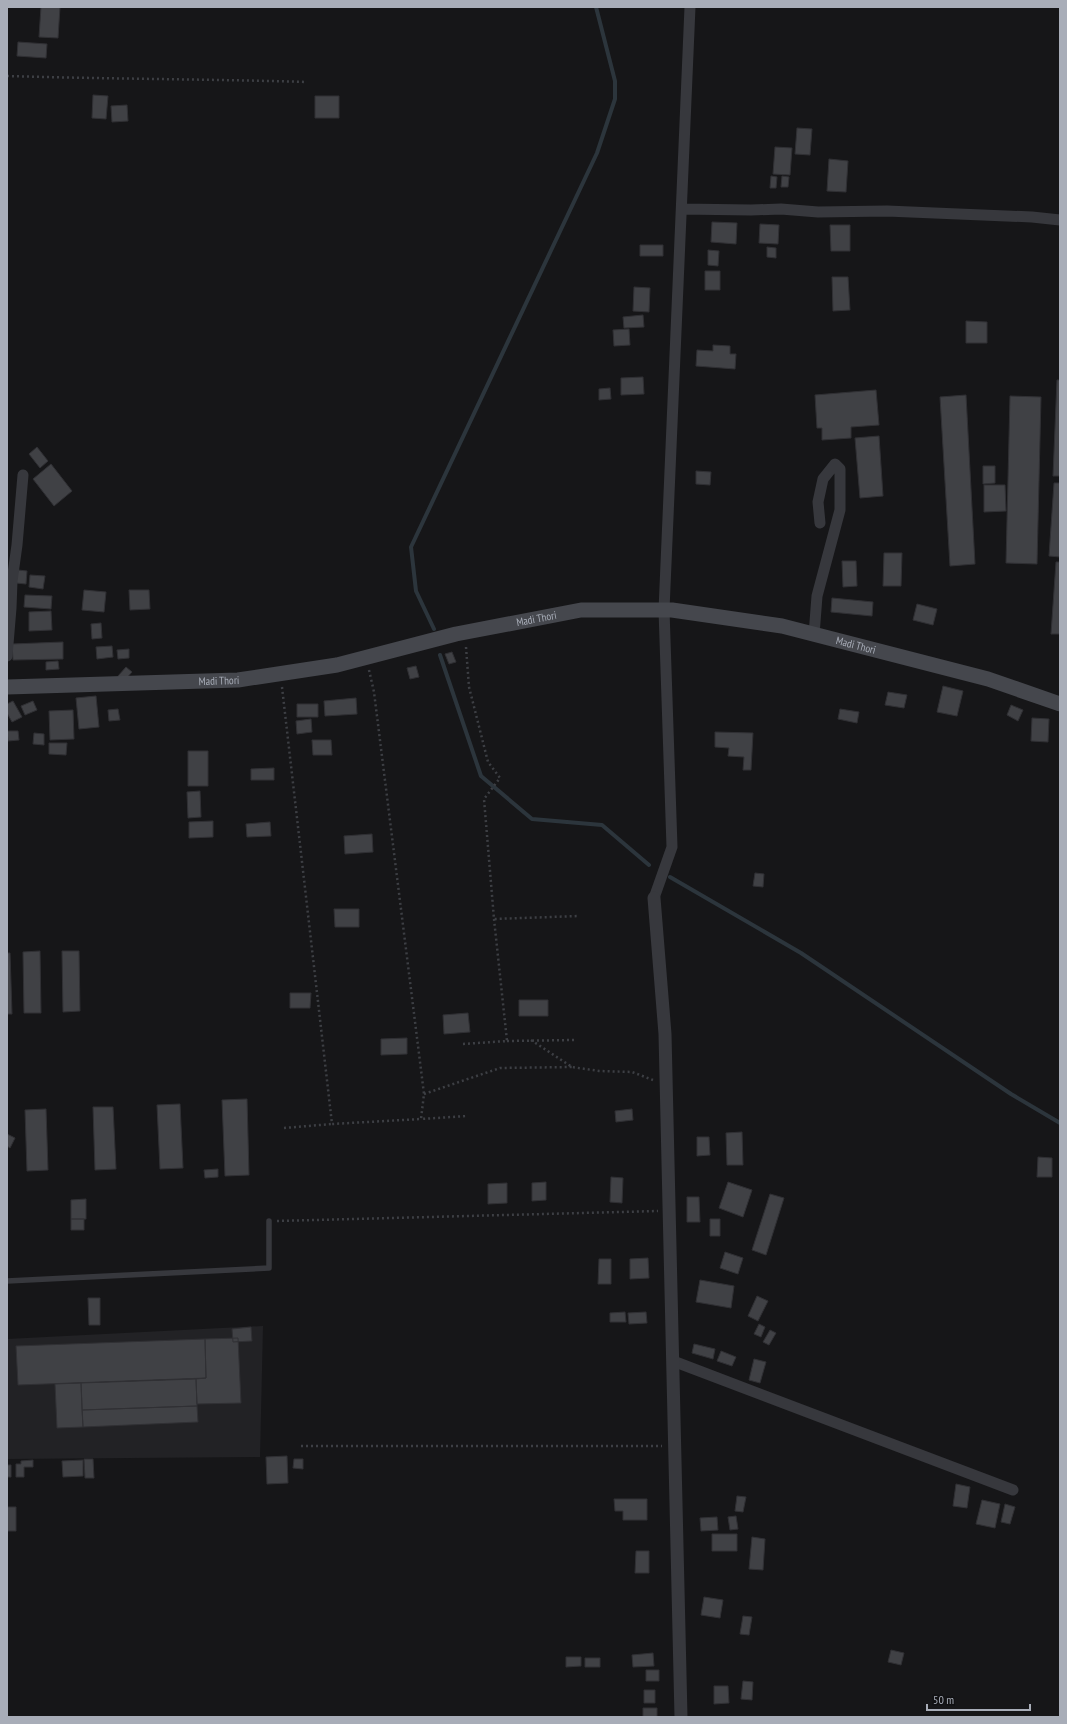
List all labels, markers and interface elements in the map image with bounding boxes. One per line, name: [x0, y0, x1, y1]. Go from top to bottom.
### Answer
street label: Madi Thori: [515, 608, 558, 629]
street label: Madi Thori: [835, 633, 877, 657]
street label: Madi Thori: [198, 673, 239, 688]
scale bar: [927, 1686, 1030, 1712]
text: 50 m: [933, 1692, 954, 1707]

